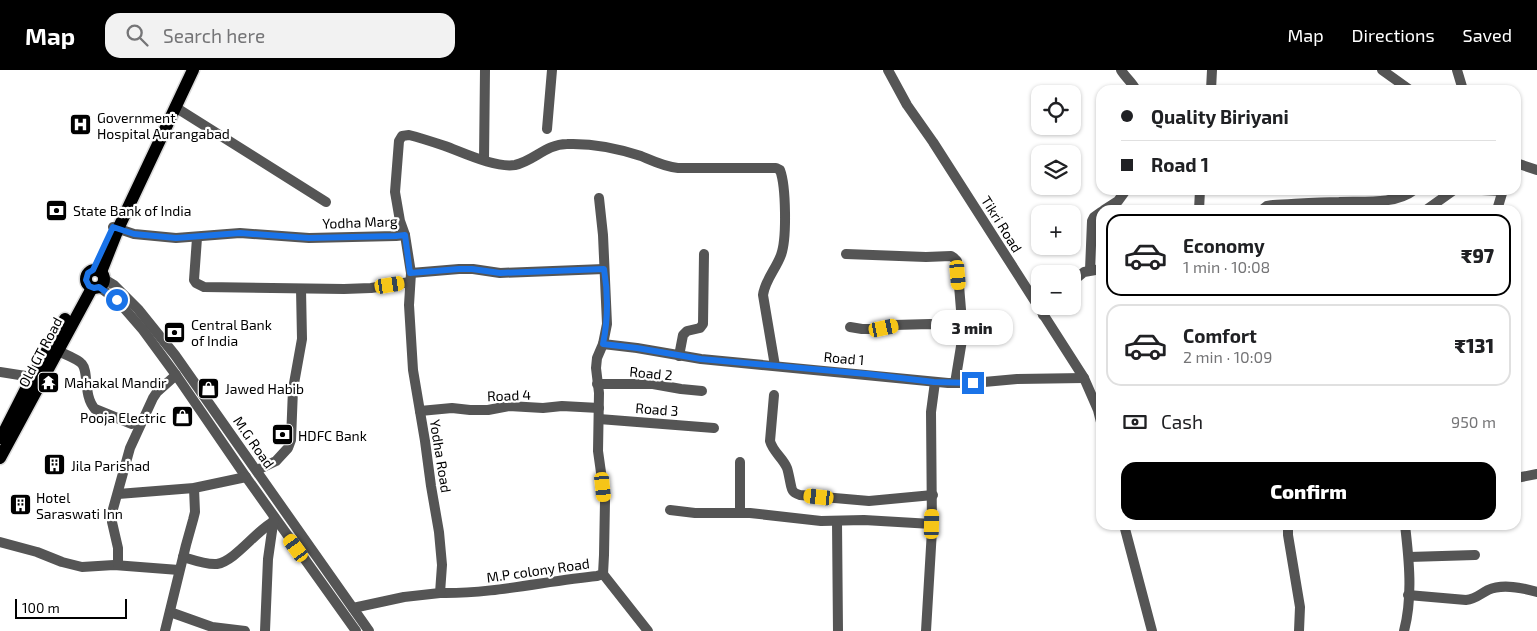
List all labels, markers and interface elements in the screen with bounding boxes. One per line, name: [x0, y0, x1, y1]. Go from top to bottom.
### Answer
search box: [105, 13, 455, 58]
text: Map: [25, 21, 75, 50]
icon: search: [123, 21, 151, 49]
text: Search here: [163, 24, 265, 47]
text: Map: [1287, 24, 1324, 46]
text: Directions: [1352, 24, 1435, 46]
text: Saved: [1463, 24, 1512, 46]
map controls: [1031, 85, 1081, 315]
button: locate: [1031, 85, 1081, 135]
text: Quality Biriyani: [1151, 105, 1289, 128]
place label: Government Hospital Aurangabad: [97, 109, 230, 142]
hospital icon: Government Hospital Aurangabad: [69, 113, 93, 137]
button: layers: [1031, 145, 1081, 195]
text: Road 1: [1151, 153, 1209, 176]
street label: Tikri Road: [978, 193, 1026, 255]
bank icon: State Bank of India: [45, 198, 69, 222]
place label: State Bank of India: [73, 202, 191, 219]
button: +: [1031, 205, 1081, 255]
street label: Yodha Marg: [322, 212, 398, 232]
icon: car: [1123, 233, 1168, 278]
text: Economy: [1183, 234, 1265, 257]
text: ₹97: [1461, 244, 1494, 267]
text: 1 min · 10:08: [1183, 257, 1270, 276]
car: [949, 259, 966, 291]
button: −: [1031, 265, 1081, 315]
car: [374, 275, 405, 295]
route start: [106, 289, 128, 311]
callout: 3 min: [932, 310, 1014, 346]
street label: Old GT Road: [15, 314, 65, 390]
place label: Central Bank of India: [191, 316, 272, 349]
car: [867, 318, 900, 338]
text: 3 min: [951, 318, 993, 337]
bank icon: Central Bank of India: [163, 320, 187, 344]
icon: car: [1123, 323, 1168, 368]
text: Comfort: [1183, 324, 1257, 347]
text: ₹131: [1455, 334, 1494, 357]
text: 2 min · 10:09: [1183, 347, 1272, 366]
street label: Road 1: [823, 348, 865, 368]
street label: Road 2: [629, 363, 673, 383]
temple icon: Mahakal Mandir: [36, 370, 60, 394]
route end: [962, 372, 984, 394]
place label: Mahakal Mandir: [64, 374, 167, 391]
shop icon: Jawed Habib: [197, 376, 221, 400]
place label: Jawed Habib: [225, 380, 304, 397]
street label: Road 4: [487, 386, 531, 404]
street label: Road 3: [635, 399, 679, 419]
shop icon: Pooja Electric: [170, 405, 194, 429]
icon: cash: [1121, 408, 1149, 436]
place label: Pooja Electric: [80, 409, 166, 426]
text: Cash: [1161, 410, 1203, 433]
text: 950 m: [1451, 412, 1496, 431]
street label: M.G Road: [230, 413, 278, 471]
street label: Yodha Road: [427, 418, 455, 494]
bank icon: HDFC Bank: [270, 423, 294, 447]
place label: HDFC Bank: [298, 427, 367, 444]
building icon: Jila Parishad: [43, 453, 67, 477]
place label: Jila Parishad: [71, 457, 150, 474]
button: Confirm: [1121, 462, 1496, 520]
car: [593, 471, 612, 503]
car: [803, 488, 834, 506]
place label: Hotel Saraswati Inn: [36, 489, 123, 522]
building icon: Hotel Saraswati Inn: [8, 493, 32, 517]
car: [924, 509, 939, 539]
car: [281, 531, 310, 565]
street label: M.P colony Road: [485, 554, 591, 586]
scale bar: [15, 596, 128, 619]
text: 100 m: [22, 599, 60, 616]

